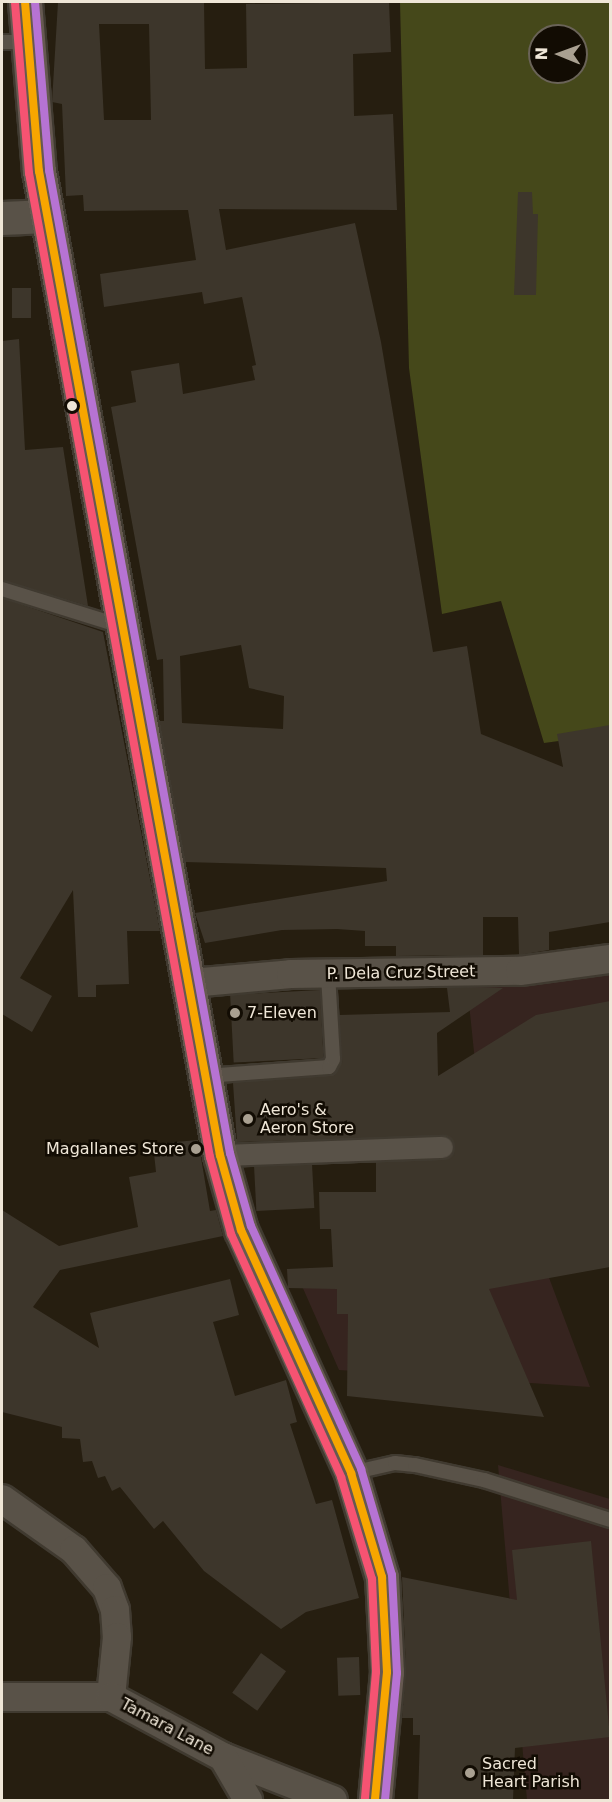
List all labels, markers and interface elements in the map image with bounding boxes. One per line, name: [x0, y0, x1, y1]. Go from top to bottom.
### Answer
north arrow: [528, 24, 588, 84]
text: N: [532, 47, 551, 61]
unlabelled marker: [66, 400, 78, 412]
street label: P. Dela Cruz Street: [326, 962, 476, 984]
place label: 7-Eleven: [247, 1003, 317, 1023]
marker: 7-Eleven: [228, 1006, 242, 1020]
place label: Aero's & Aeron Store: [260, 1100, 354, 1138]
marker: Aero's & Aeron Store: [241, 1112, 255, 1126]
place label: Magallanes Store: [46, 1139, 184, 1159]
marker: Magallanes Store: [189, 1142, 203, 1156]
street label: Tamara Lane: [117, 1694, 217, 1760]
place label: Sacred Heart Parish: [482, 1754, 580, 1792]
marker: Sacred Heart Parish: [463, 1766, 477, 1780]

